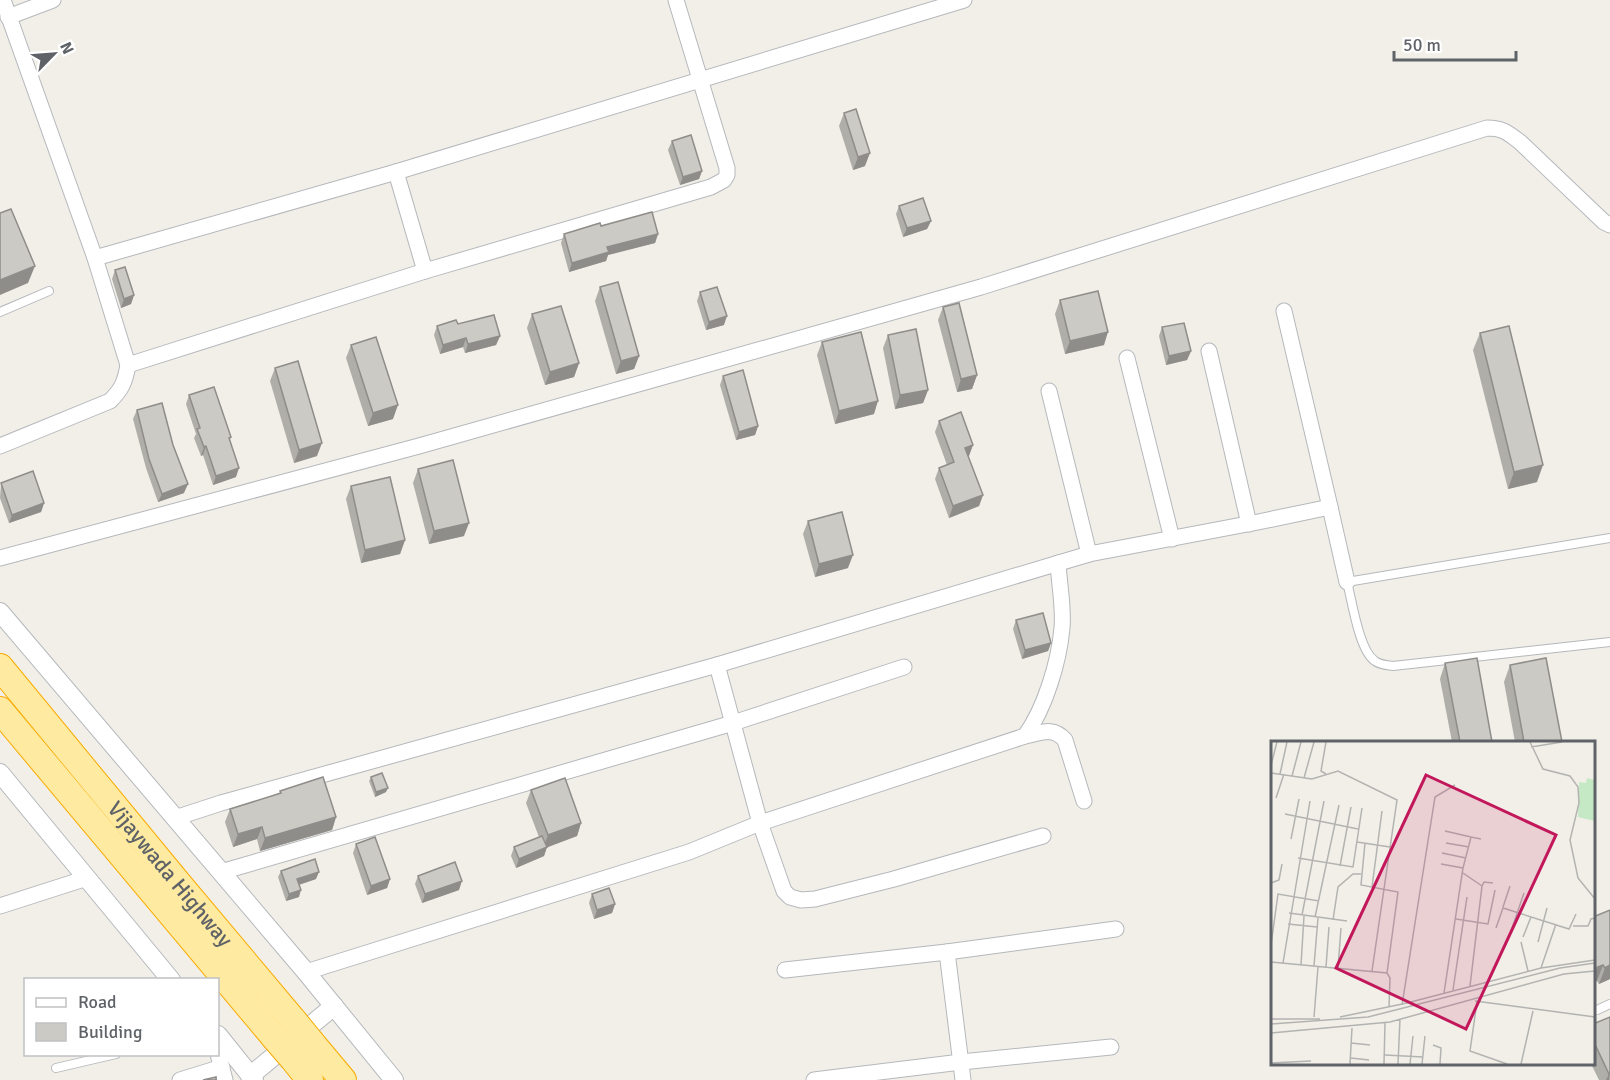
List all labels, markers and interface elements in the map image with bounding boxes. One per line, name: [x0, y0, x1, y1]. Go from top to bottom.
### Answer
north arrow: [24, 24, 84, 84]
scale bar: [1394, 24, 1516, 62]
text: 50 m: [1403, 34, 1441, 56]
text: N: [55, 39, 78, 57]
inset map: [1271, 741, 1595, 1065]
street label: Vijaywada Highway: [102, 795, 239, 953]
legend: [24, 978, 219, 1056]
text: Road: [78, 991, 117, 1013]
text: Building: [78, 1021, 142, 1043]

